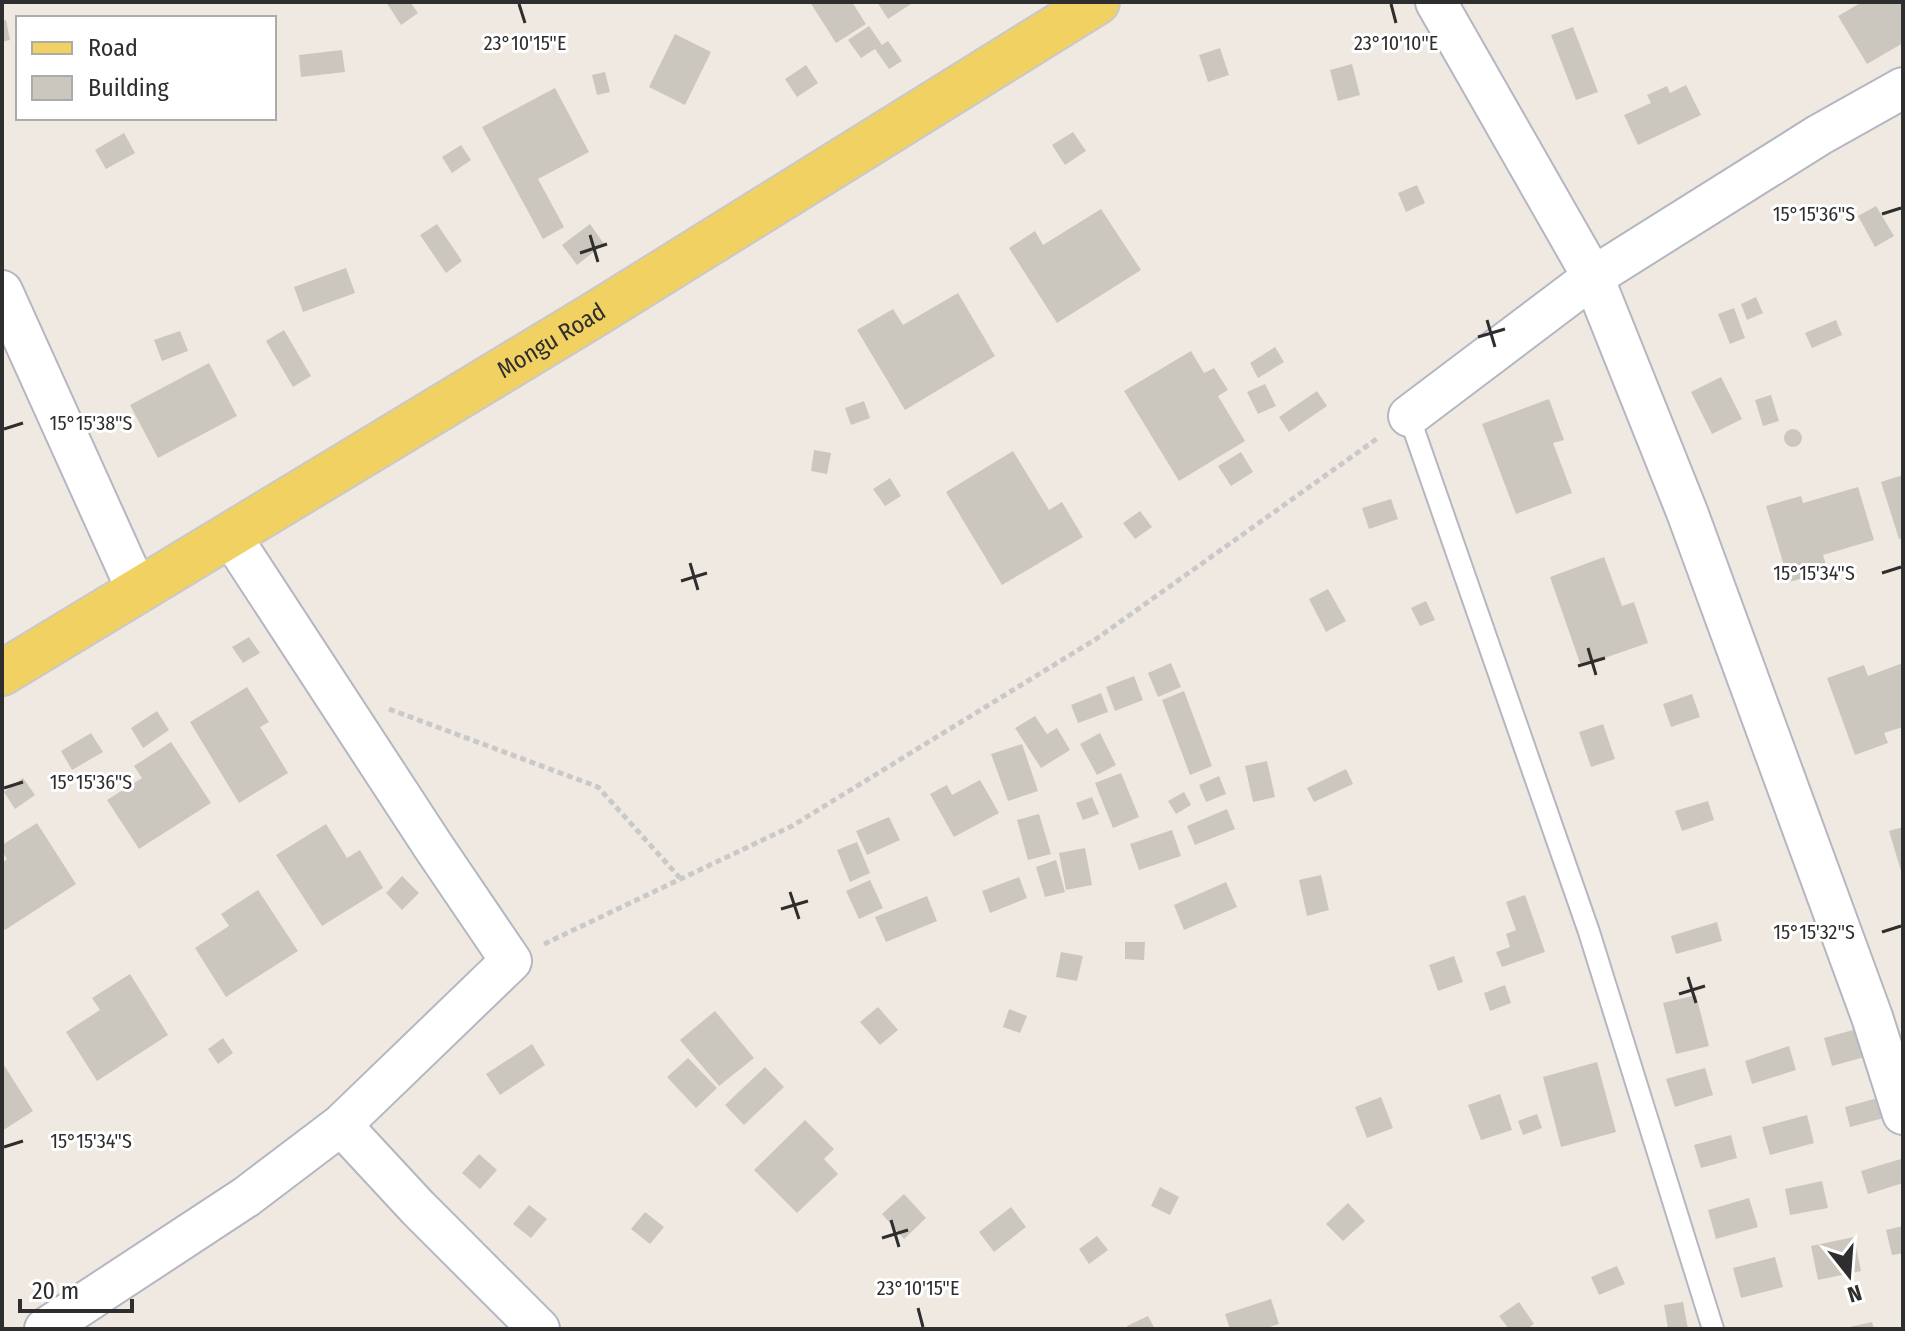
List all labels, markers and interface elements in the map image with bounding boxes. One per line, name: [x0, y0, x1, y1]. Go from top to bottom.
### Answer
legend: [16, 16, 276, 120]
text: 23°10'15"E: [484, 31, 566, 55]
text: 23°10'10"E: [1354, 31, 1438, 55]
text: Road: [88, 34, 138, 62]
text: Building: [88, 74, 170, 102]
text: 15°15'36"S: [1773, 202, 1855, 226]
street label: Mongu Road: [492, 297, 611, 384]
text: 15°15'38"S: [50, 411, 132, 435]
text: 15°15'34"S: [1773, 561, 1855, 585]
text: 15°15'36"S: [50, 770, 132, 794]
text: 15°15'32"S: [1773, 920, 1855, 944]
text: 15°15'34"S: [50, 1129, 132, 1153]
north arrow: [1809, 1235, 1889, 1315]
scale bar: [20, 1263, 132, 1313]
text: 23°10'15"E: [877, 1276, 959, 1300]
text: 20 m: [32, 1277, 79, 1305]
text: N: [1844, 1279, 1865, 1308]

